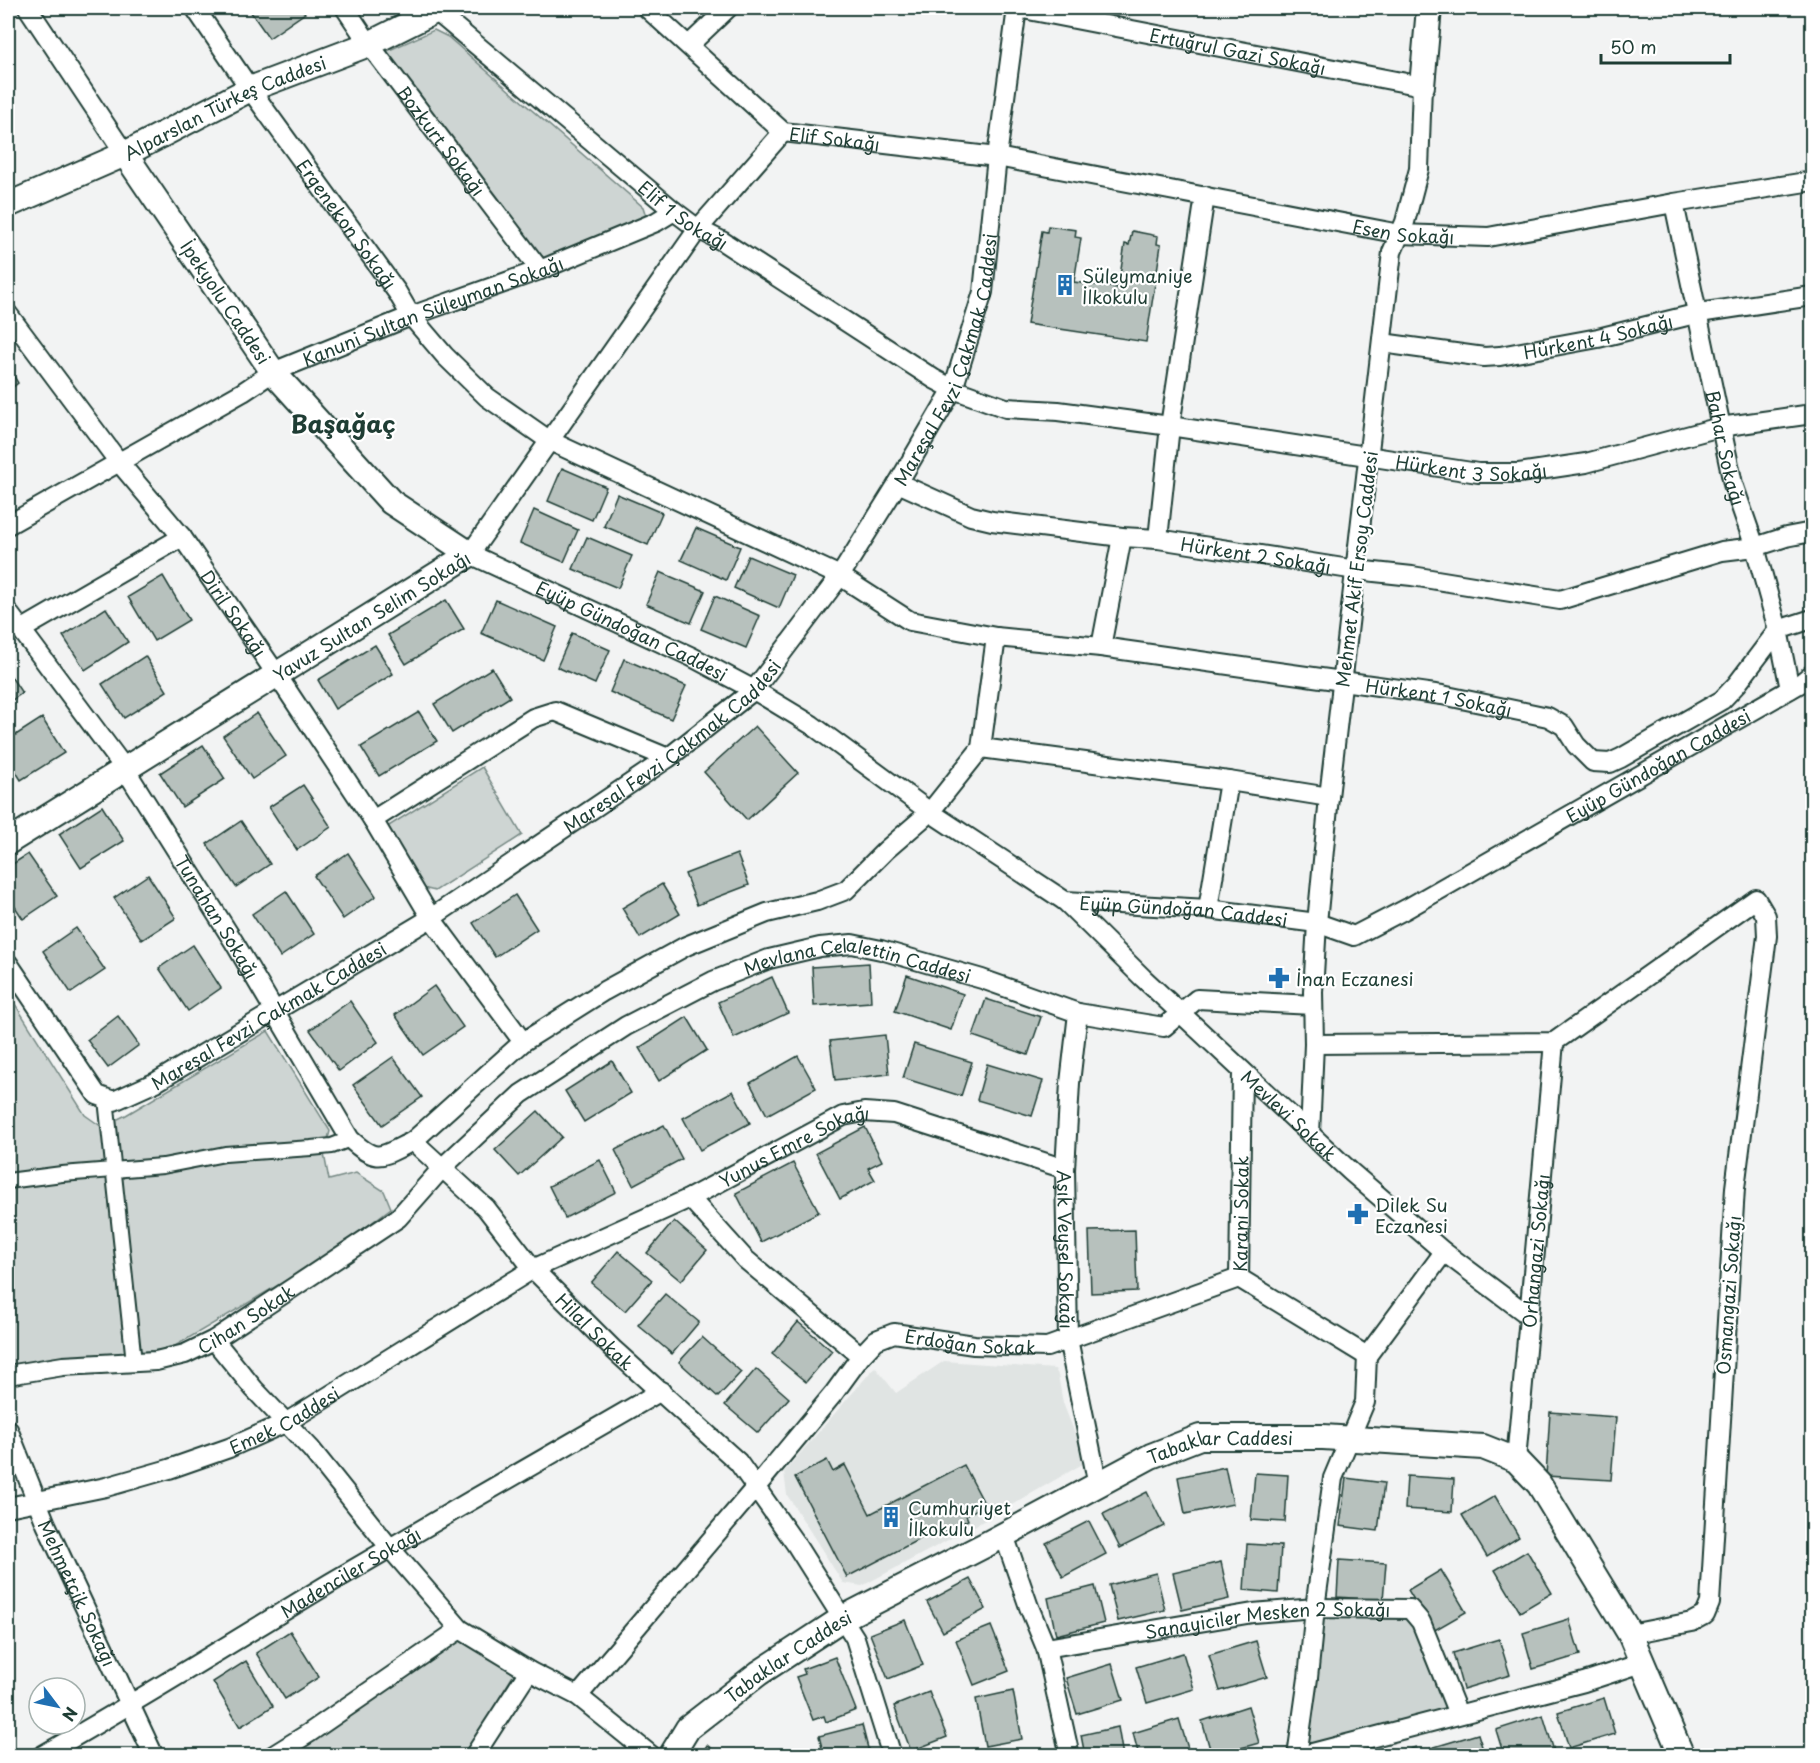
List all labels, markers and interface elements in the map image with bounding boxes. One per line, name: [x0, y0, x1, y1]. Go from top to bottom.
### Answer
street label: Ertuğrul Gazi Sokağı: [1147, 20, 1328, 81]
scale bar: [1601, 27, 1730, 65]
text: 50 m: [1610, 33, 1657, 60]
street label: Alparslan Türkeş Caddesi: [119, 48, 330, 166]
street label: Bozkurt Sokağı: [391, 79, 492, 201]
street label: Elif Sokağı: [788, 119, 881, 157]
street label: Ergenekon Sokağı: [291, 153, 404, 294]
street label: Elif 1 Sokağı: [633, 173, 734, 255]
street label: Esen Sokağı: [1350, 212, 1455, 249]
street label: Mareşal Fevzi Çakmak Caddesi: [886, 232, 1003, 490]
street label: İpekyolu Caddesi: [174, 235, 278, 369]
street label: Kanuni Sultan Süleyman Sokağı: [298, 248, 567, 372]
place label: Süleymaniye İlkokulu: [1082, 262, 1193, 310]
building icon: Süleymaniye İlkokulu: [1053, 273, 1077, 297]
street label: Hürkent 4 Sokağı: [1521, 307, 1675, 365]
street label: Bahar Sokağı: [1700, 387, 1753, 509]
district label: Başağaç: [290, 405, 396, 441]
street label: Hürkent 3 Sokağı: [1394, 447, 1549, 487]
street label: Mehmet Akif Ersoy Caddesi: [1328, 449, 1384, 689]
street label: Hürkent 2 Sokağı: [1179, 529, 1333, 579]
street label: Yavuz Sultan Selim Sokağı: [267, 544, 475, 687]
street label: Diril Sokağı: [195, 564, 274, 662]
street label: Eyüp Gündoğan Caddesi: [532, 573, 733, 687]
street label: Mareşal Fevzi Çakmak Caddesi: [557, 653, 786, 839]
street label: Hürkent 1 Sokağı: [1364, 671, 1514, 723]
street label: Eyüp Gündoğan Caddesi: [1560, 701, 1755, 829]
street label: Tunahan Sokağı: [169, 850, 266, 983]
street label: Eyüp Gündoğan Caddesi: [1079, 888, 1289, 933]
text: Mevlana Celalettin Caddesi: [739, 930, 974, 989]
street label: Mareşal Fevzi Çakmak Caddesi: [145, 934, 391, 1096]
street label: Mevlana Celalettin Caddesi: [738, 963, 974, 989]
place label: İnan Eczanesi: [1296, 965, 1414, 992]
pharmacy icon: İnan Eczanesi: [1267, 966, 1291, 990]
street label: Mevlevi Sokak: [1236, 1063, 1344, 1166]
street label: Yunus Emre Sokağı: [714, 1099, 870, 1194]
street label: Karani Sokak: [1226, 1156, 1254, 1272]
street label: Aşık Veysel Sokağı: [1052, 1170, 1081, 1329]
street label: Orhangazi Sokağı: [1515, 1173, 1555, 1329]
place label: Dilek Su Eczanesi: [1375, 1191, 1448, 1239]
pharmacy icon: Dilek Su Eczanesi: [1346, 1202, 1370, 1226]
street label: Osmangazi Sokağı: [1709, 1214, 1747, 1376]
street label: Cihan Sokak: [193, 1277, 299, 1360]
street label: Hilal Sokak: [550, 1286, 640, 1376]
street label: Erdoğan Sokak: [903, 1321, 1037, 1360]
street label: Emek Caddesi: [224, 1379, 344, 1460]
street label: Tabaklar Caddesi: [1143, 1424, 1293, 1470]
place label: Cumhuriyet İlkokulu: [908, 1494, 1011, 1542]
building icon: Cumhuriyet İlkokulu: [879, 1505, 903, 1529]
street label: Mehmetçik Sokağı: [32, 1515, 124, 1670]
street label: Madenciler Sokağı: [275, 1519, 425, 1624]
street label: Sanayiciler Mesken 2 Sokağı: [1143, 1595, 1391, 1645]
street label: Tabaklar Caddesi: [718, 1603, 856, 1709]
north arrow: [27, 1676, 87, 1736]
text: N: [57, 1703, 84, 1726]

